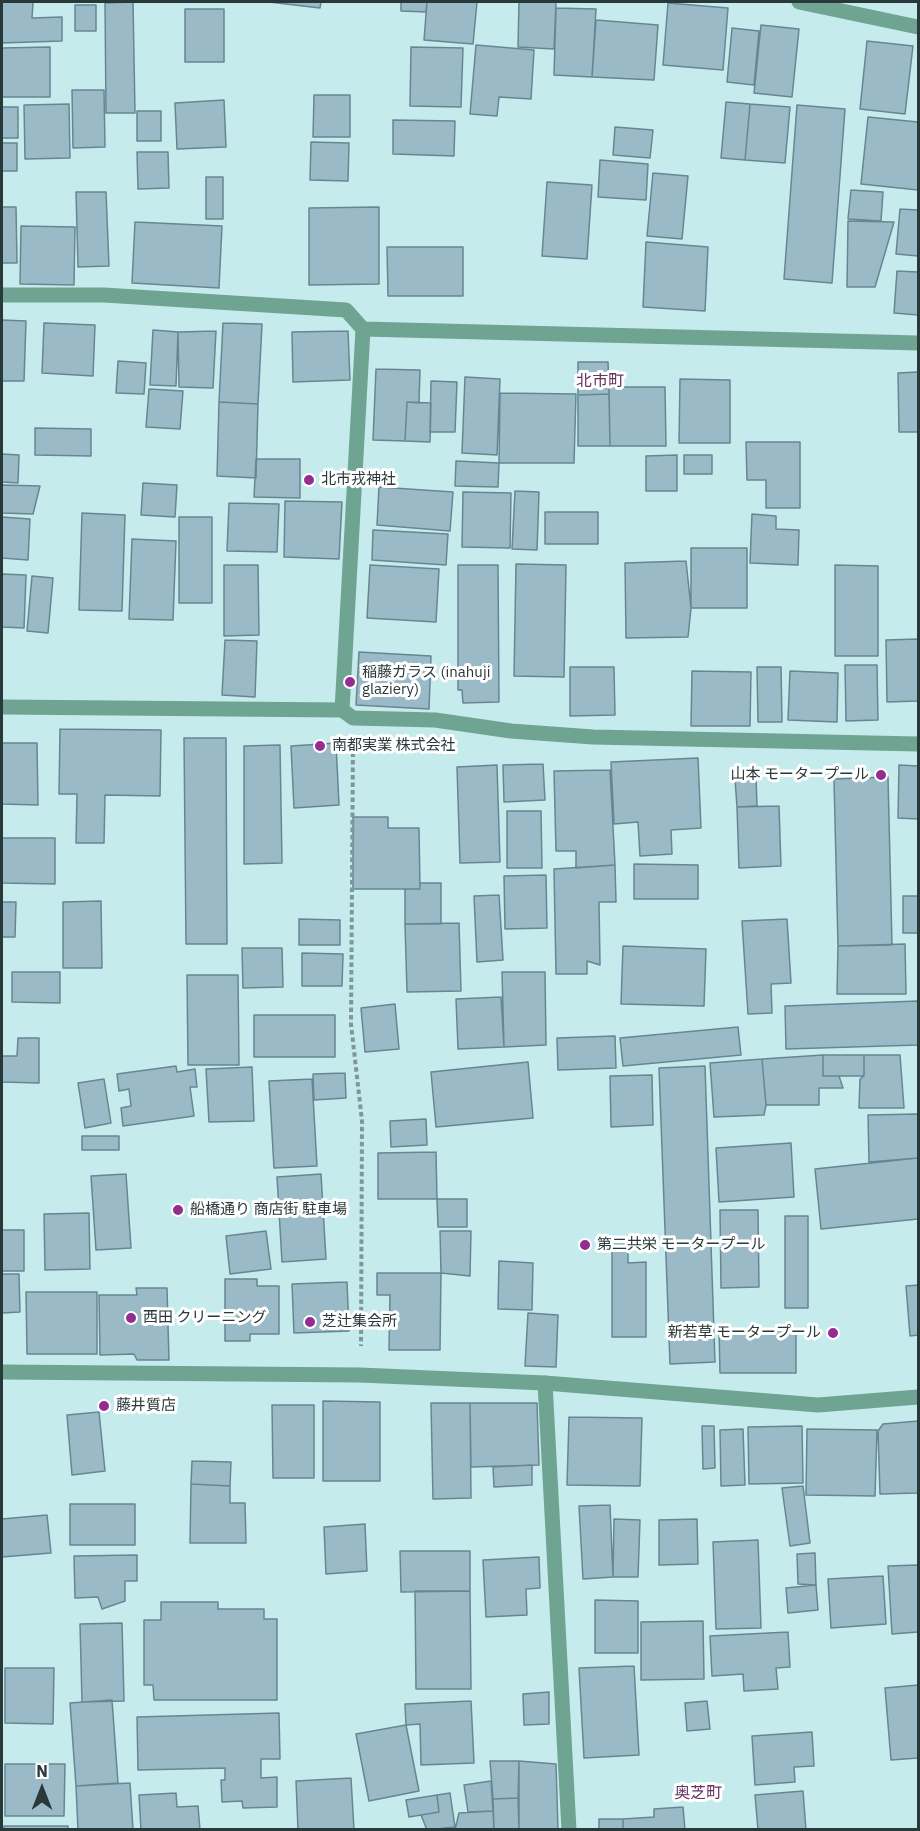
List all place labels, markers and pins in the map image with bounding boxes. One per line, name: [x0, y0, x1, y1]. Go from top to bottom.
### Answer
place label: 北市戎神社: [321, 471, 396, 489]
marker: 北市戎神社: [302, 473, 316, 487]
place label: 稲藤ガラス (inahuji glaziery): [362, 664, 490, 699]
marker: 稲藤ガラス (inahuji glaziery): [343, 675, 357, 689]
place label: 南都実業 株式会社: [332, 737, 456, 755]
marker: 南都実業 株式会社: [313, 739, 327, 753]
place label: 山本 モータープール: [730, 766, 869, 784]
marker: 山本 モータープール: [874, 768, 888, 782]
place label: 船橋通り 商店街 駐車場: [190, 1201, 347, 1219]
marker: 船橋通り 商店街 駐車場: [171, 1203, 185, 1217]
place label: 第二共栄 モータープール: [597, 1236, 766, 1254]
marker: 第二共栄 モータープール: [578, 1238, 592, 1252]
place label: 西田 クリーニング: [143, 1309, 267, 1327]
marker: 西田 クリーニング: [124, 1311, 138, 1325]
place label: 芝辻集会所: [322, 1313, 397, 1331]
marker: 芝辻集会所: [303, 1315, 317, 1329]
place label: 新若草 モータープール: [667, 1324, 821, 1342]
marker: 新若草 モータープール: [826, 1326, 840, 1340]
place label: 藤井質店: [116, 1397, 176, 1415]
marker: 藤井質店: [97, 1399, 111, 1413]

